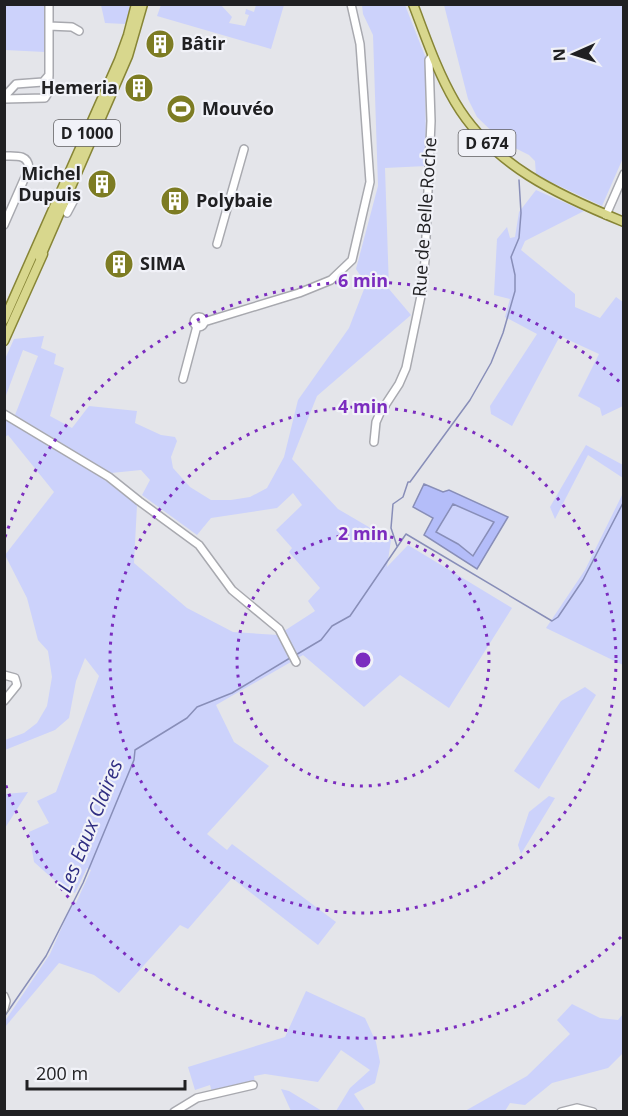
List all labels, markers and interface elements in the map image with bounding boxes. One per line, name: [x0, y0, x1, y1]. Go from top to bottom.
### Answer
north arrow: [544, 24, 604, 84]
building icon: Bâtir: [144, 28, 176, 60]
place label: Bâtir: [181, 31, 225, 55]
text: N: [548, 48, 570, 62]
building icon: Hemeria: [123, 72, 155, 104]
place label: Hemeria: [41, 75, 118, 99]
sports icon: Mouvéo: [165, 93, 197, 125]
place label: Mouvéo: [202, 96, 274, 120]
road number: D 1000: [54, 120, 120, 146]
road number: D 674: [458, 130, 516, 156]
street label: Rue de Belle Roche: [406, 136, 442, 298]
place label: Michel Dupuis: [18, 161, 81, 206]
building icon: Michel Dupuis: [86, 168, 118, 200]
building icon: Polybaie: [159, 185, 191, 217]
place label: Polybaie: [196, 188, 273, 212]
building icon: SIMA: [103, 248, 135, 280]
place label: SIMA: [140, 251, 186, 275]
text: 6 min: [338, 268, 388, 292]
text: 4 min: [338, 394, 388, 418]
text: 2 min: [338, 521, 388, 545]
centre of rings: [353, 650, 373, 670]
water label: Les Eaux Claires: [51, 755, 129, 896]
scale bar: [27, 1053, 184, 1091]
text: 200 m: [36, 1061, 88, 1085]

